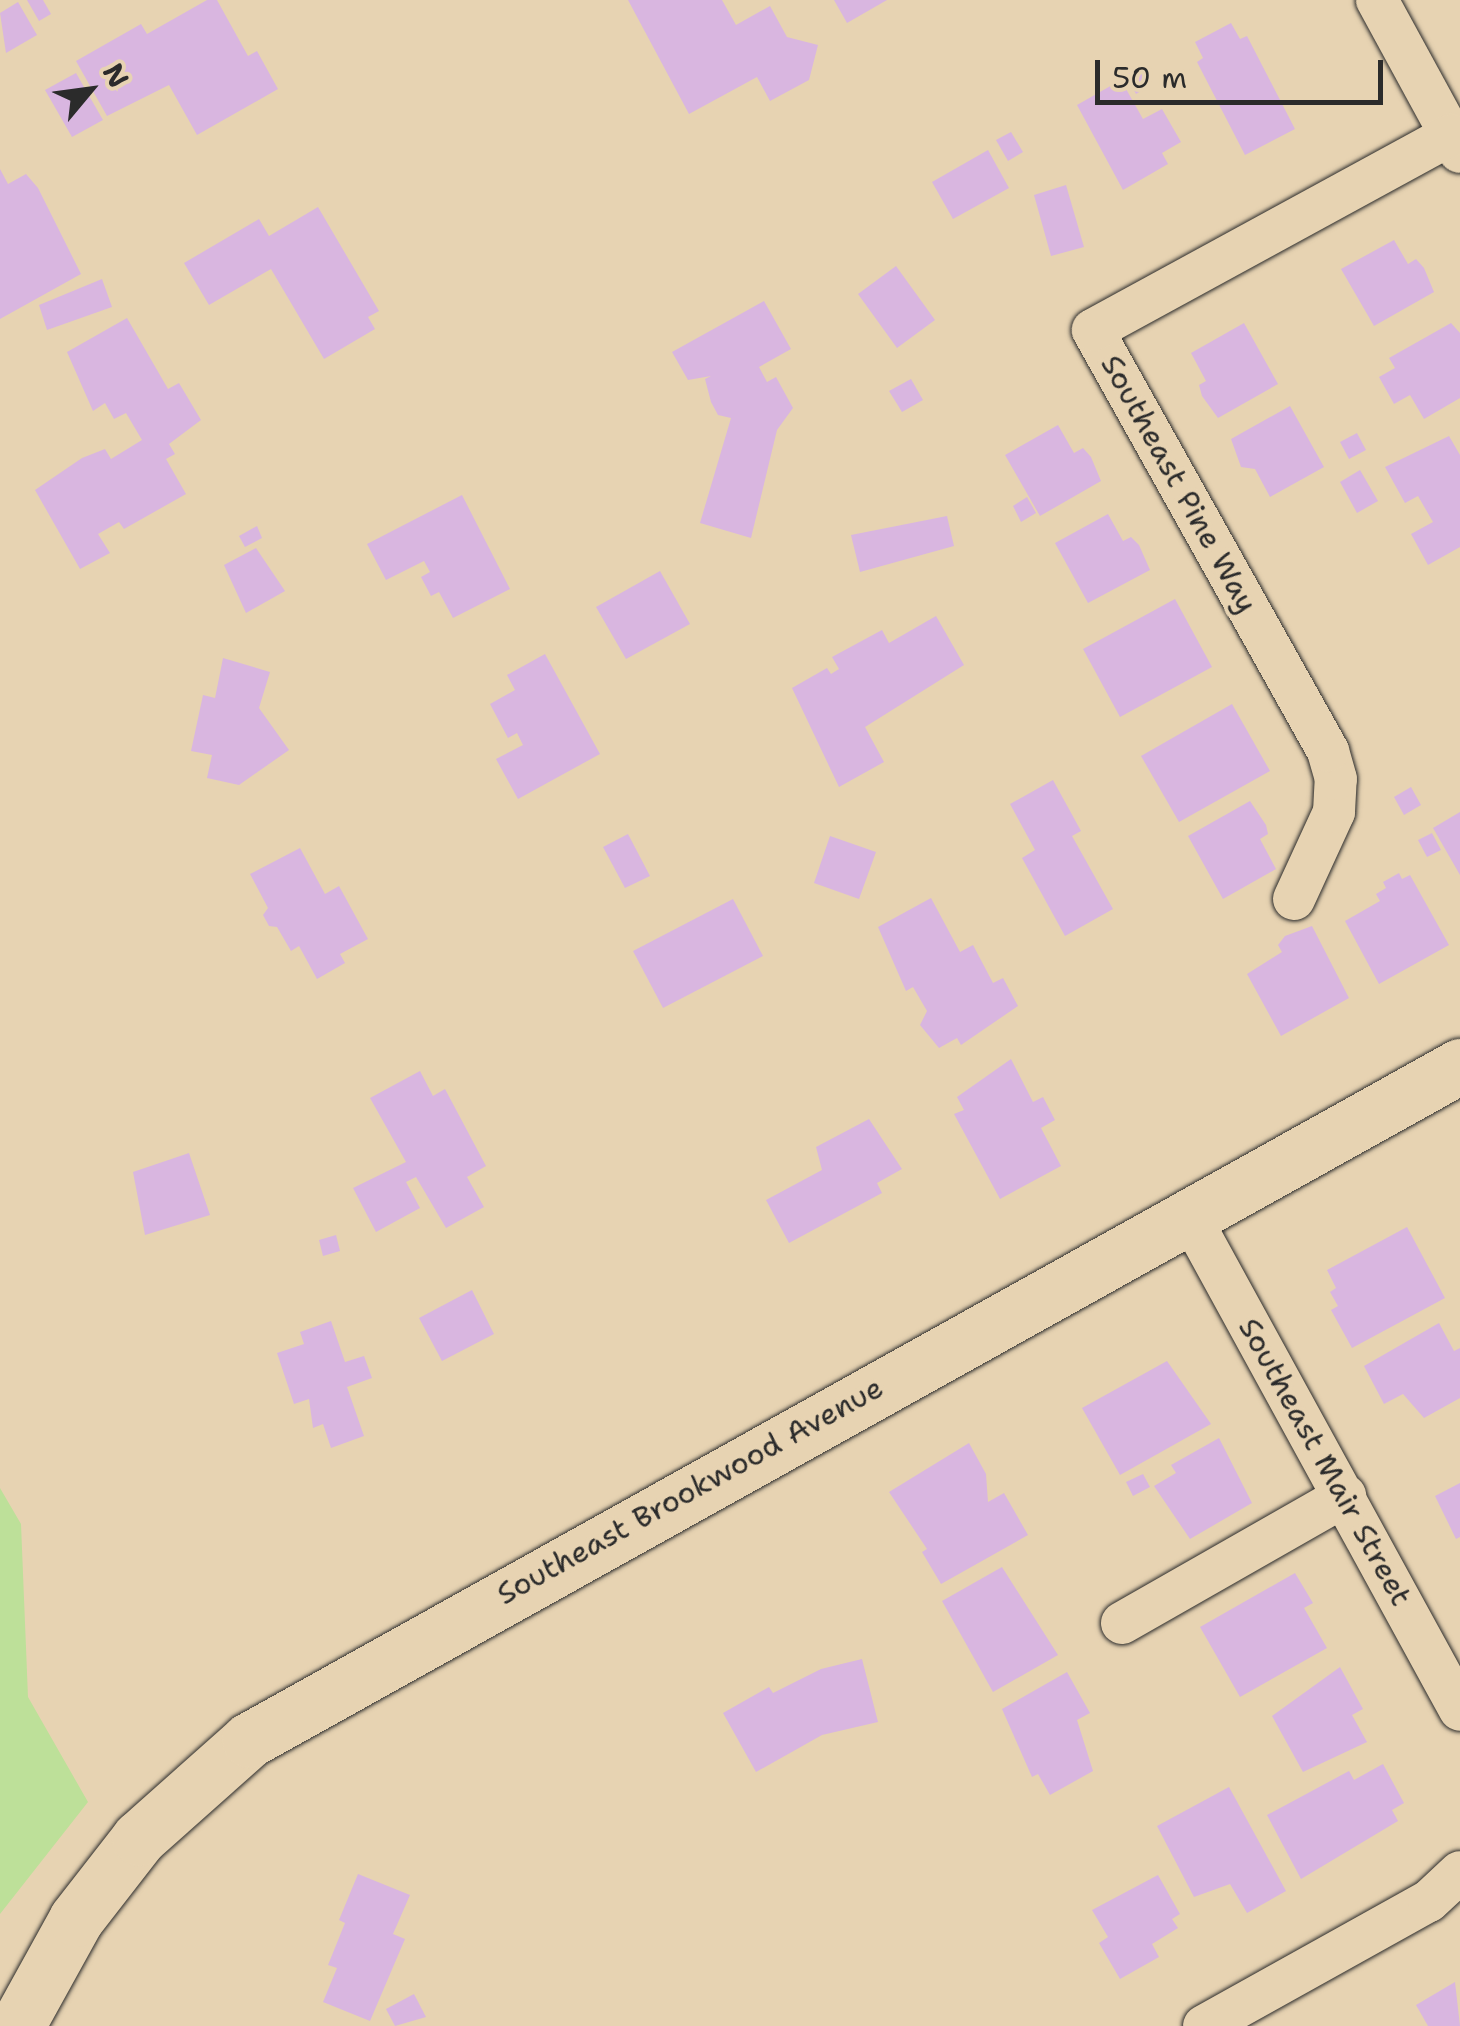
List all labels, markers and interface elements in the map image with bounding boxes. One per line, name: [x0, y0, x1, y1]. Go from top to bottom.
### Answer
north arrow: [40, 40, 140, 140]
scale bar: [1100, 40, 1388, 102]
text: N: [94, 57, 138, 94]
text: 50 m: [1112, 57, 1187, 98]
street label: Southeast Pine Way: [1093, 349, 1265, 619]
street label: Southeast Mair Street: [1231, 1312, 1419, 1612]
street label: Southeast Brookwood Avenue: [491, 1370, 889, 1612]

